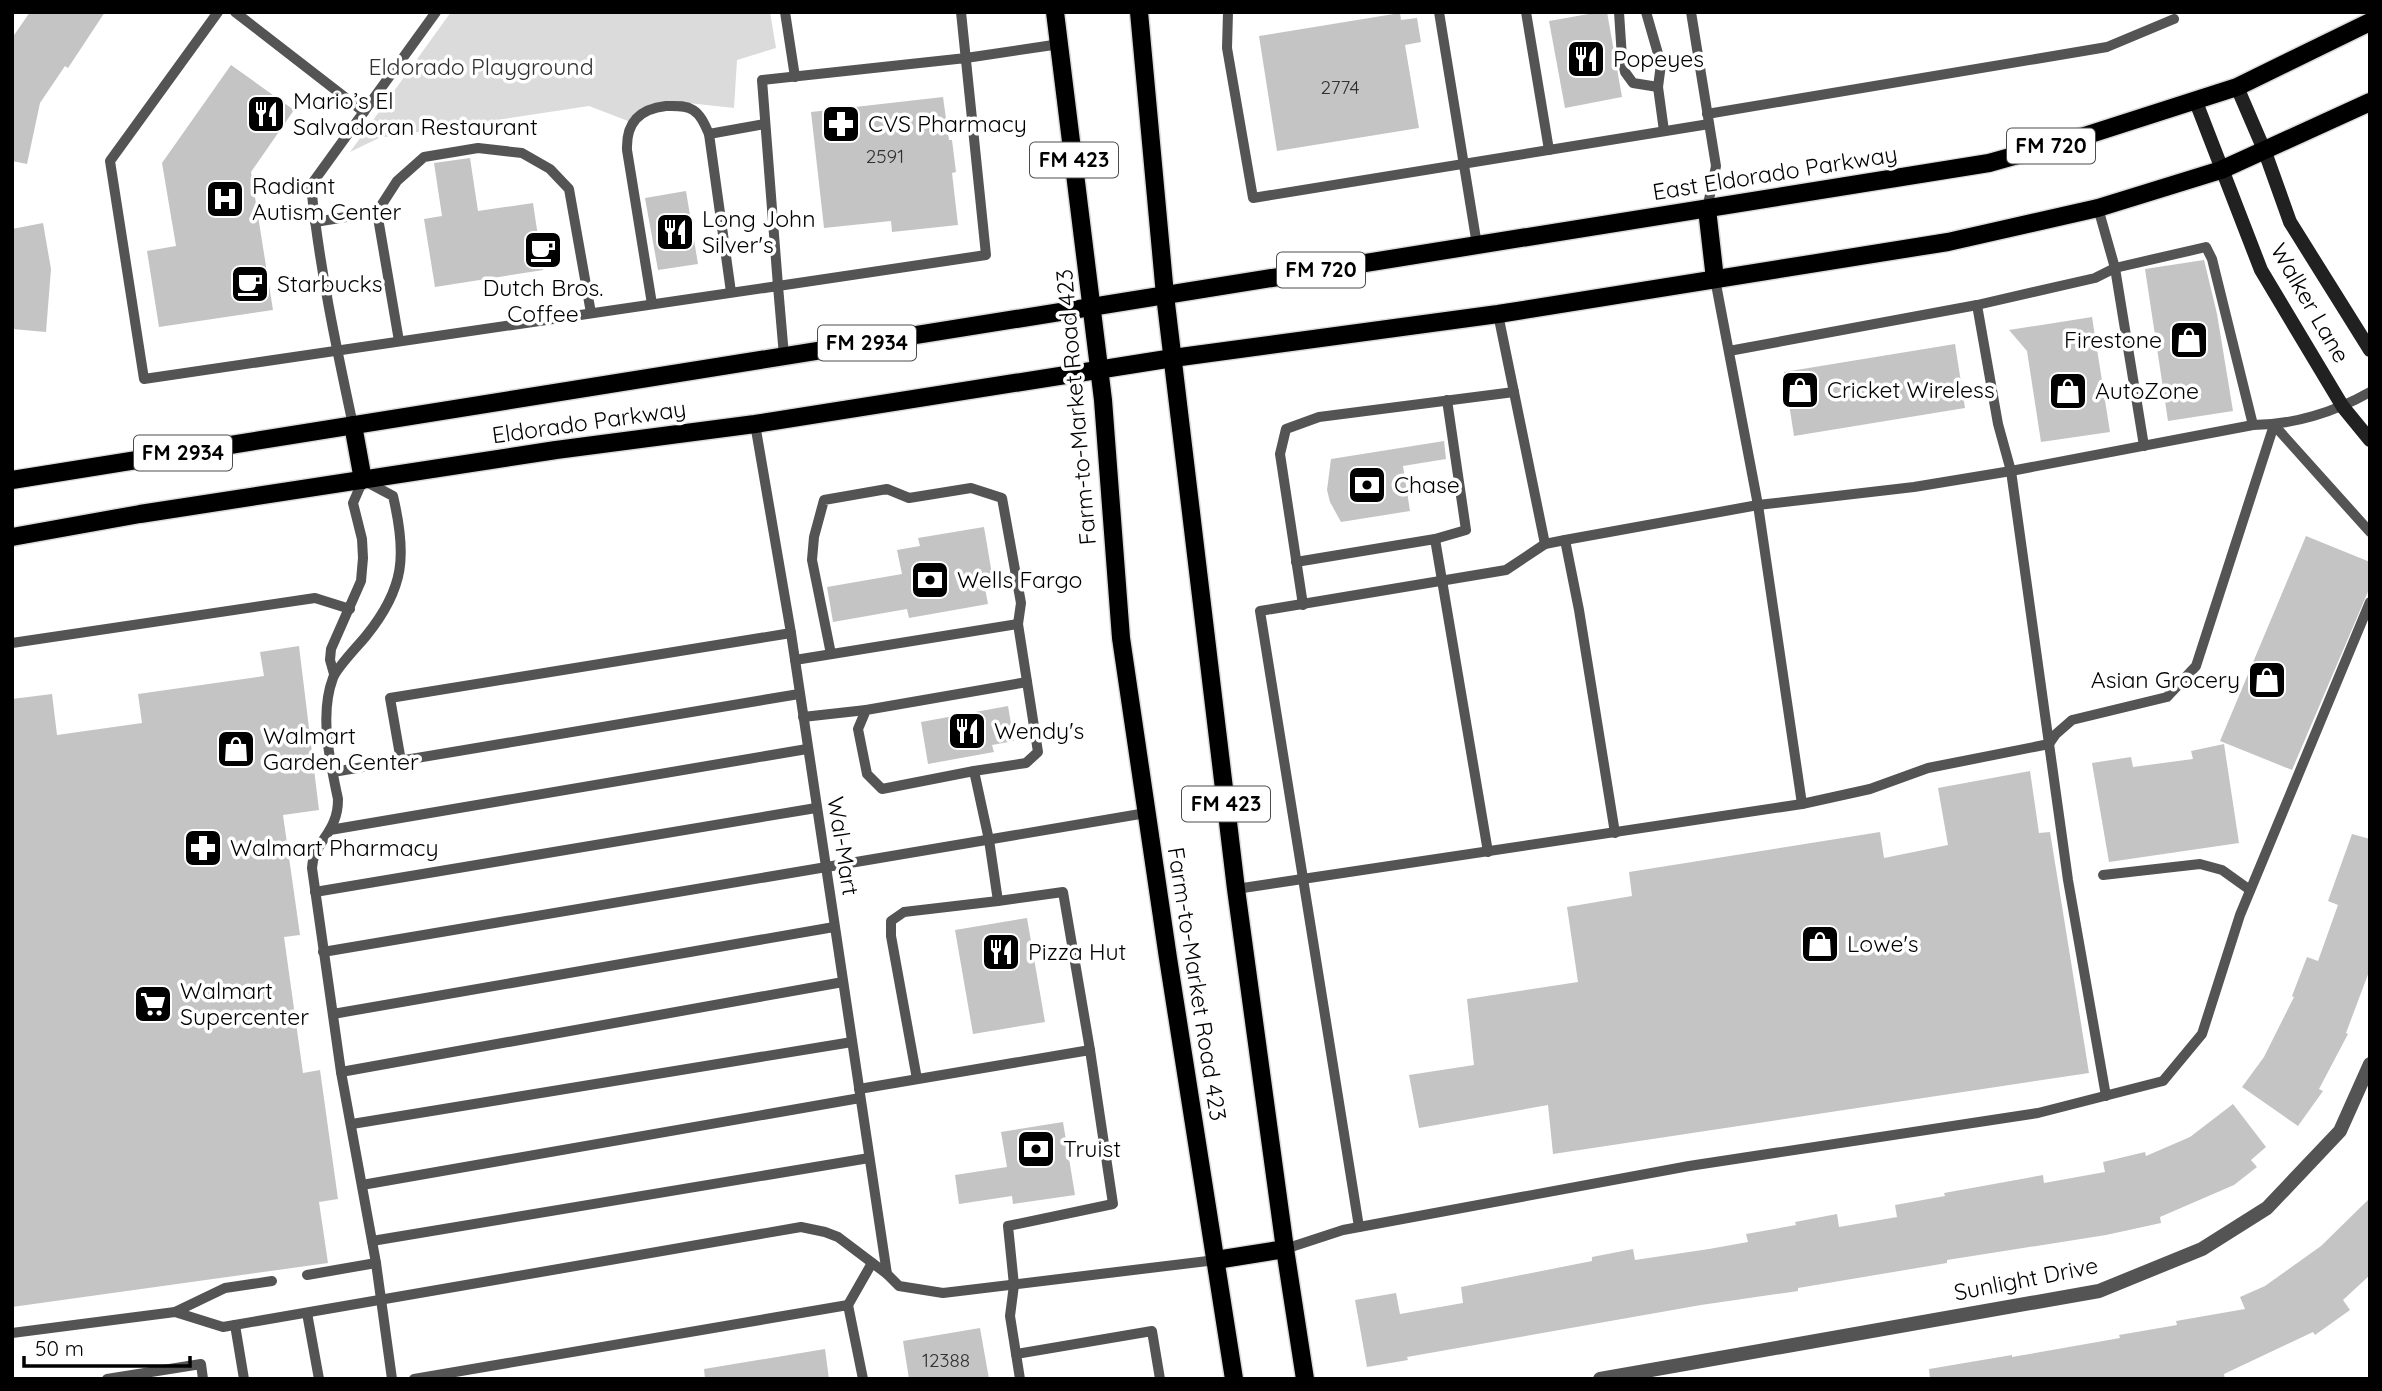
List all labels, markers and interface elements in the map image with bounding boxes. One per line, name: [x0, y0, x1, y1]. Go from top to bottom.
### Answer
restaurant icon: Popeyes: [1565, 38, 1607, 80]
place label: Popeyes: [1613, 44, 1704, 73]
park label: Eldorado Playground: [368, 52, 594, 81]
house number: 2774: [1321, 75, 1359, 99]
place label: Mario’s El Salvadoran Restaurant: [293, 86, 538, 141]
restaurant icon: Mario’s El Salvadoran Restaurant: [245, 93, 287, 135]
pharmacy icon: CVS Pharmacy: [820, 103, 862, 145]
place label: CVS Pharmacy: [868, 109, 1027, 138]
road number: FM 720: [2007, 128, 2095, 164]
street label: East Eldorado Parkway: [1650, 139, 1899, 206]
road number: FM 423: [1030, 142, 1118, 178]
house number: 2591: [866, 144, 904, 168]
place label: Radiant Autism Center: [252, 171, 401, 226]
hospital icon: Radiant Autism Center: [204, 178, 246, 220]
place label: Long John Silver's: [702, 204, 815, 259]
restaurant icon: Long John Silver's: [654, 211, 696, 253]
cafe icon: Dutch Bros. Coffee: [522, 229, 564, 271]
street label: Walker Lane: [2264, 238, 2356, 368]
road number: FM 720: [1277, 252, 1365, 288]
cafe icon: Starbucks: [229, 263, 271, 305]
street label: Farm-to-Market Road 423: [1049, 268, 1102, 546]
place label: Starbucks: [277, 269, 382, 298]
place label: Dutch Bros. Coffee: [483, 273, 603, 328]
shop icon: Firestone: [2168, 319, 2210, 361]
place label: Firestone: [2064, 325, 2162, 354]
road number: FM 2934: [818, 326, 916, 360]
shop icon: Cricket Wireless: [1779, 369, 1821, 411]
shop icon: AutoZone: [2047, 370, 2089, 412]
place label: Cricket Wireless: [1827, 375, 1995, 404]
place label: AutoZone: [2095, 376, 2199, 405]
street label: Eldorado Parkway: [490, 394, 688, 449]
road number: FM 2934: [134, 435, 232, 470]
bank icon: Chase: [1346, 464, 1388, 506]
place label: Chase: [1394, 470, 1460, 499]
bank icon: Wells Fargo: [909, 559, 951, 601]
place label: Wells Fargo: [957, 565, 1082, 594]
shop icon: Asian Grocery: [2246, 659, 2288, 701]
place label: Asian Grocery: [2091, 665, 2240, 694]
restaurant icon: Wendy's: [946, 710, 988, 752]
place label: Wendy's: [994, 716, 1084, 745]
place label: Walmart Garden Center: [263, 721, 419, 776]
shop icon: Walmart Garden Center: [215, 728, 257, 770]
road number: FM 423: [1182, 786, 1270, 822]
street label: Wal-Mart: [821, 794, 866, 898]
pharmacy icon: Walmart Pharmacy: [182, 827, 224, 869]
place label: Walmart Pharmacy: [230, 833, 439, 862]
street label: Farm-to-Market Road 423: [1162, 845, 1233, 1123]
shop icon: Lowe's: [1799, 923, 1841, 965]
place label: Lowe's: [1847, 929, 1919, 958]
restaurant icon: Pizza Hut: [980, 931, 1022, 973]
place label: Pizza Hut: [1028, 937, 1127, 966]
place label: Walmart Supercenter: [180, 976, 309, 1031]
supermarket icon: Walmart Supercenter: [132, 983, 174, 1025]
bank icon: Truist: [1015, 1128, 1057, 1170]
place label: Truist: [1063, 1134, 1121, 1163]
street label: Sunlight Drive: [1951, 1250, 2101, 1307]
scale bar: [24, 1324, 191, 1368]
text: 50 m: [35, 1335, 84, 1361]
house number: 12388: [922, 1348, 970, 1372]

